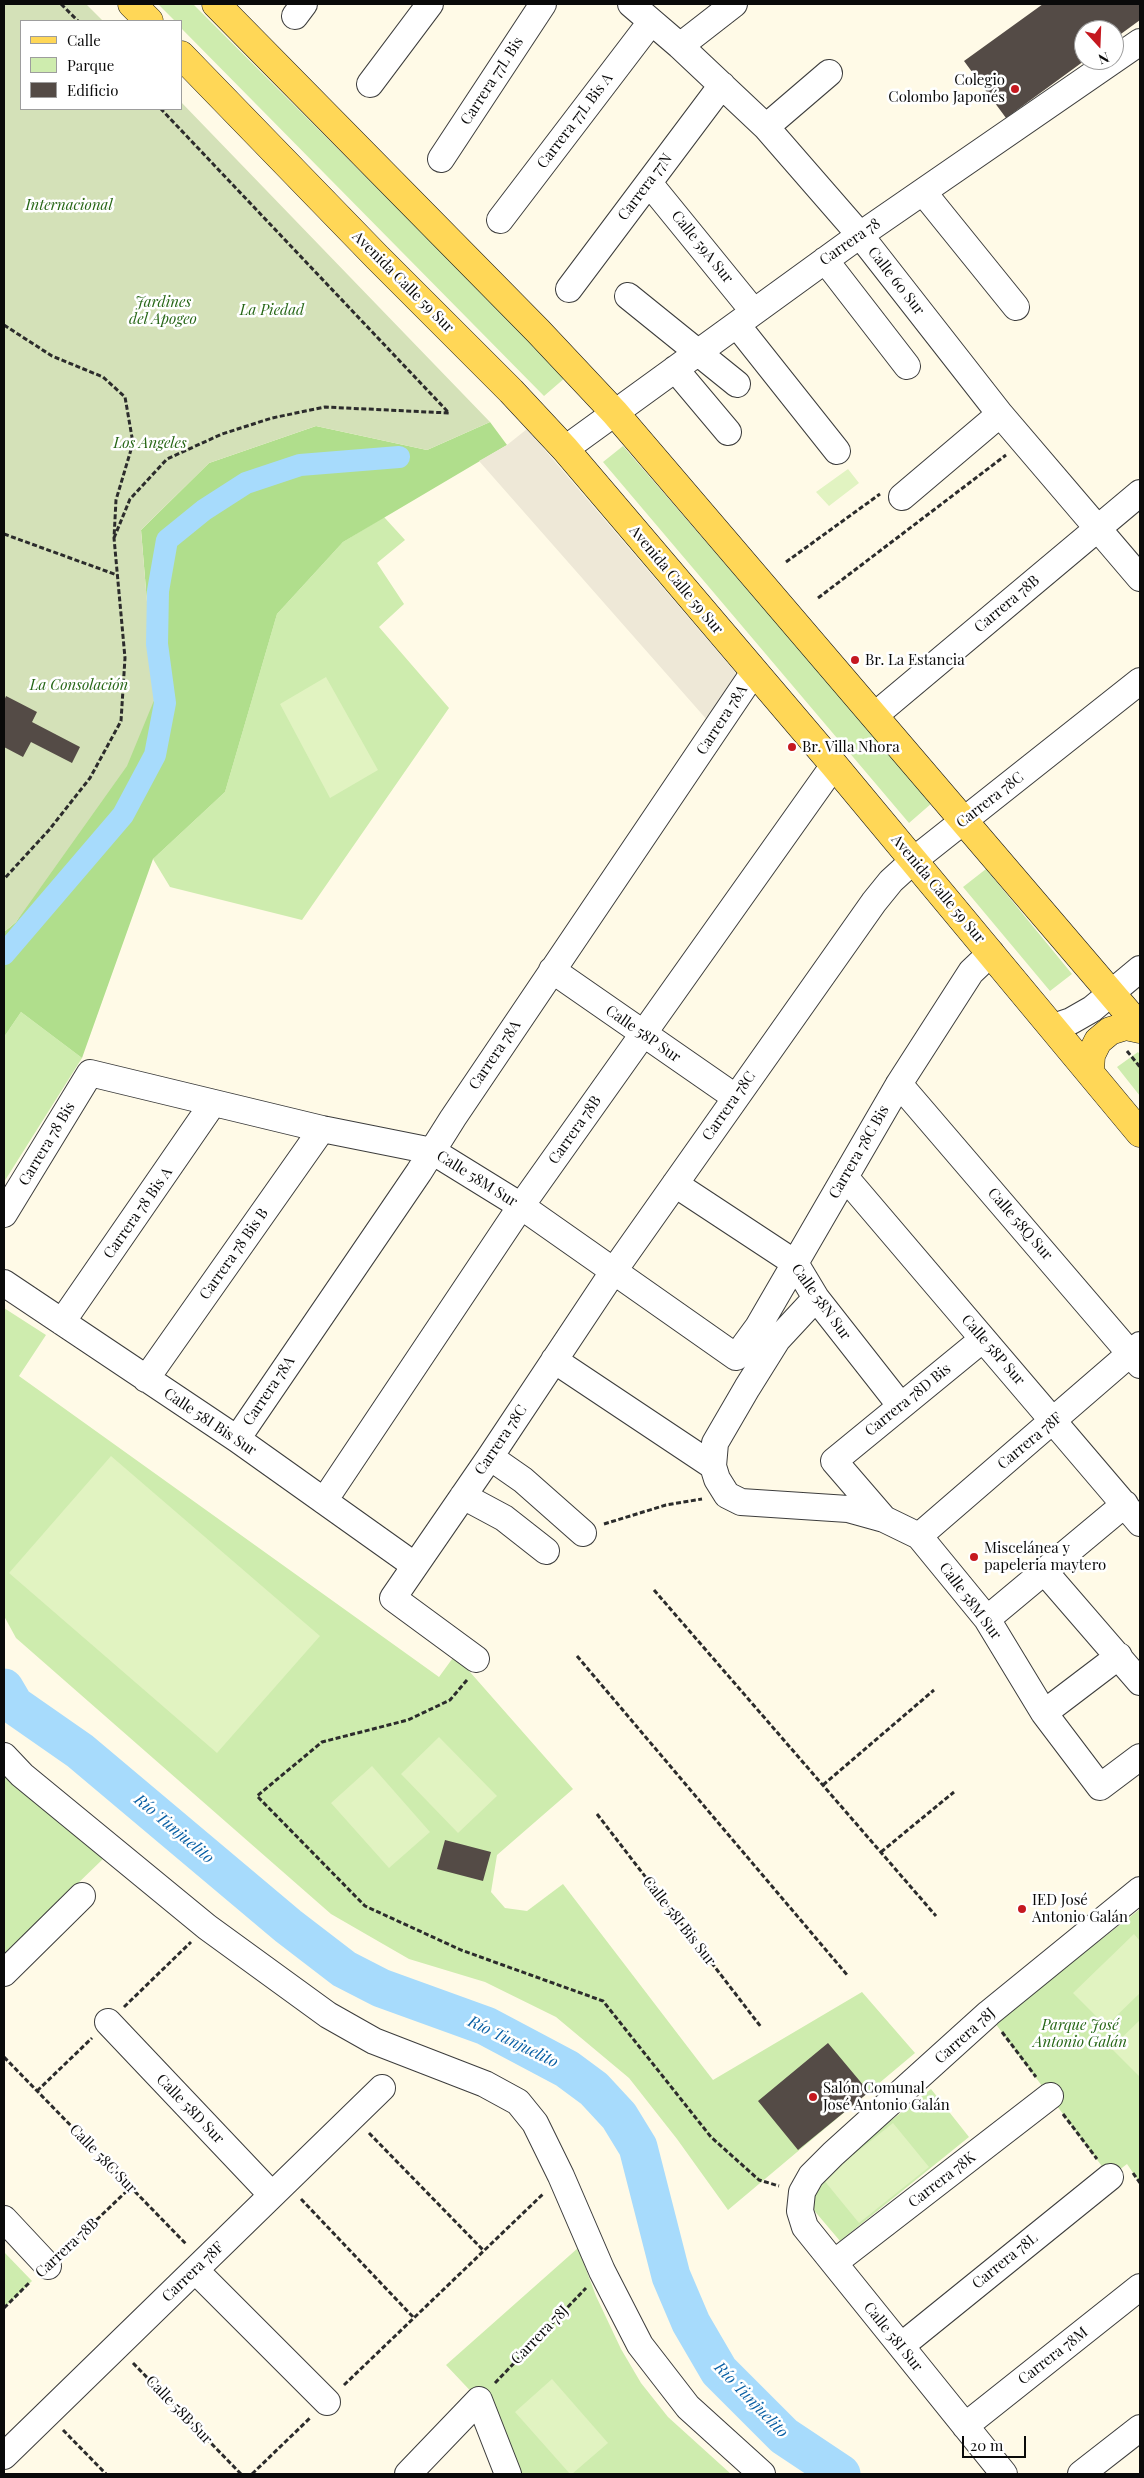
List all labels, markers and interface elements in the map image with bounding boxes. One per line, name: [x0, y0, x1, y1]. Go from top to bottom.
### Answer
legend: [20, 20, 182, 110]
north arrow: [1074, 20, 1124, 70]
text: Calle: [67, 30, 101, 50]
street label: Carrera 77L Bis: [457, 34, 527, 128]
text: N: [1096, 48, 1112, 69]
text: Parque: [67, 55, 114, 75]
street label: Carrera 77L Bis A: [533, 70, 617, 172]
place label: Colegio Colombo Japonés: [888, 71, 1005, 106]
text: Edificio: [67, 80, 118, 100]
marker: Colegio Colombo Japonés: [1009, 83, 1021, 95]
street label: Carrera 77N: [614, 150, 676, 224]
park label: Internacional: [25, 196, 113, 214]
street label: Calle 59A Sur: [667, 207, 737, 287]
street label: Carrera 78: [816, 214, 884, 270]
street label: Avenida Calle 59 Sur: [349, 228, 457, 336]
street label: Calle 60 Sur: [864, 243, 928, 319]
park label: Jardines del Apogeo: [129, 293, 197, 328]
park label: La Piedad: [240, 301, 304, 319]
park label: Los Angeles: [113, 434, 187, 452]
street label: Avenida Calle 59 Sur: [625, 522, 727, 638]
street label: Carrera 78B: [971, 572, 1043, 636]
place label: Br. La Estancia: [865, 651, 965, 669]
marker: Br. La Estancia: [849, 654, 861, 666]
park label: La Consolación: [30, 676, 128, 694]
street label: Carrera 78A: [693, 682, 751, 758]
place label: Br. Villa Nhora: [802, 738, 900, 756]
marker: Br. Villa Nhora: [786, 741, 798, 753]
street label: Carrera 78C: [953, 768, 1027, 832]
street label: Avenida Calle 59 Sur: [887, 831, 989, 947]
street label: Calle 58P Sur: [602, 1002, 684, 1066]
street label: Carrera 78A: [465, 1017, 525, 1093]
street label: Carrera 78C: [699, 1068, 759, 1144]
street label: Carrera 78B: [545, 1092, 605, 1168]
street label: Carrera 78 Bis: [15, 1099, 79, 1189]
street label: Carrera 78C Bis: [825, 1102, 893, 1202]
street label: Calle 58M Sur: [433, 1147, 521, 1211]
street label: Carrera 78 Bis A: [100, 1164, 176, 1262]
street label: Calle 58Q Sur: [984, 1184, 1056, 1264]
street label: Carrera 78 Bis B: [196, 1205, 272, 1303]
street label: Calle 58N Sur: [787, 1261, 855, 1343]
street label: Calle 58P Sur: [957, 1311, 1029, 1389]
street label: Carrera 78A: [239, 1353, 299, 1429]
street label: Carrera 78D Bis: [861, 1360, 955, 1440]
street label: Calle 58I Bis Sur: [160, 1384, 260, 1460]
street label: Carrera 78C: [471, 1402, 531, 1478]
street label: Carrera 78F: [994, 1409, 1066, 1473]
place label: Miscelánea y papeleria maytero: [984, 1539, 1106, 1574]
marker: Miscelánea y papeleria maytero: [968, 1551, 980, 1563]
street label: Calle 58M Sur: [935, 1559, 1005, 1643]
water label: Río Tunjuelito: [130, 1790, 218, 1868]
street label: Calle 58I Bis Sur: [639, 1873, 719, 1969]
place label: IED José Antonio Galán: [1032, 1891, 1128, 1926]
marker: IED José Antonio Galán: [1016, 1903, 1028, 1915]
street label: Carrera 78J: [931, 2004, 999, 2068]
water label: Río Tunjuelito: [465, 2012, 561, 2072]
park label: Parque José Antonio Galán: [1033, 2016, 1127, 2051]
street label: Calle 58D Sur: [152, 2071, 228, 2147]
place label: Salón Comunal José Antonio Galán: [823, 2079, 950, 2114]
marker: Salón Comunal José Antonio Galán: [807, 2091, 819, 2103]
street label: Calle 58C Sur: [66, 2121, 140, 2197]
street label: Carrera 78K: [905, 2148, 979, 2212]
street label: Carrera 78B: [32, 2214, 102, 2282]
street label: Carrera 78L: [969, 2229, 1041, 2293]
street label: Carrera 78F: [158, 2238, 228, 2306]
street label: Calle 58I Sur: [860, 2299, 926, 2375]
street label: Carrera 78J: [507, 2302, 573, 2368]
street label: Carrera 78M: [1015, 2323, 1091, 2389]
water label: Río Tunjuelito: [710, 2358, 792, 2442]
street label: Calle 58B Sur: [142, 2372, 216, 2448]
scale bar: [964, 2426, 1028, 2458]
text: 20 m: [970, 2435, 1003, 2455]

